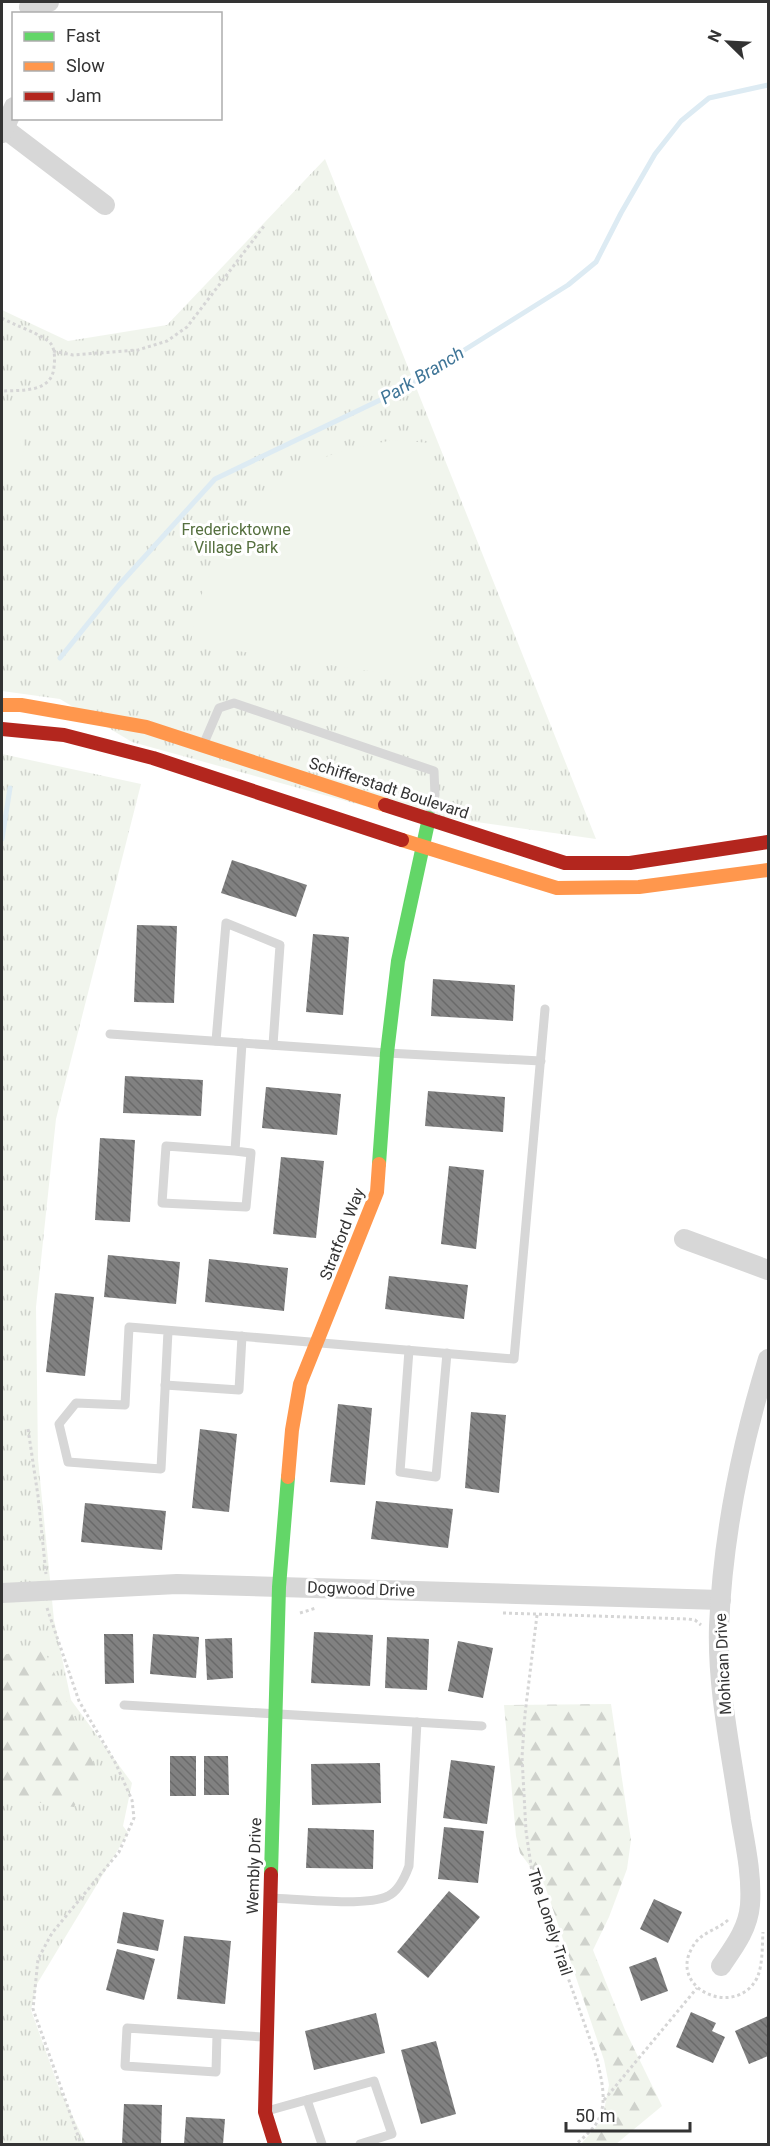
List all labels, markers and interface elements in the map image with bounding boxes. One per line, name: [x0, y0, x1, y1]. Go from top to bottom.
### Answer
legend: [12, 12, 222, 120]
north arrow: [698, 12, 758, 72]
text: Fast: [66, 25, 101, 46]
text: N: [704, 27, 726, 45]
text: Slow: [66, 55, 105, 76]
text: Jam: [66, 85, 102, 106]
water label: Park Branch: [376, 342, 468, 408]
park label: Fredericktowne Village Park: [181, 520, 291, 557]
street label: Schifferstadt Boulevard: [307, 753, 471, 823]
street label: Stratford Way: [316, 1185, 368, 1283]
street label: Dogwood Drive: [307, 1578, 415, 1600]
street label: Mohican Drive: [711, 1613, 735, 1715]
street label: Wembly Drive: [243, 1817, 265, 1915]
street label: The Lonely Trail: [524, 1866, 576, 1978]
scale bar: [566, 2095, 690, 2133]
text: 50 m: [575, 2105, 615, 2126]

